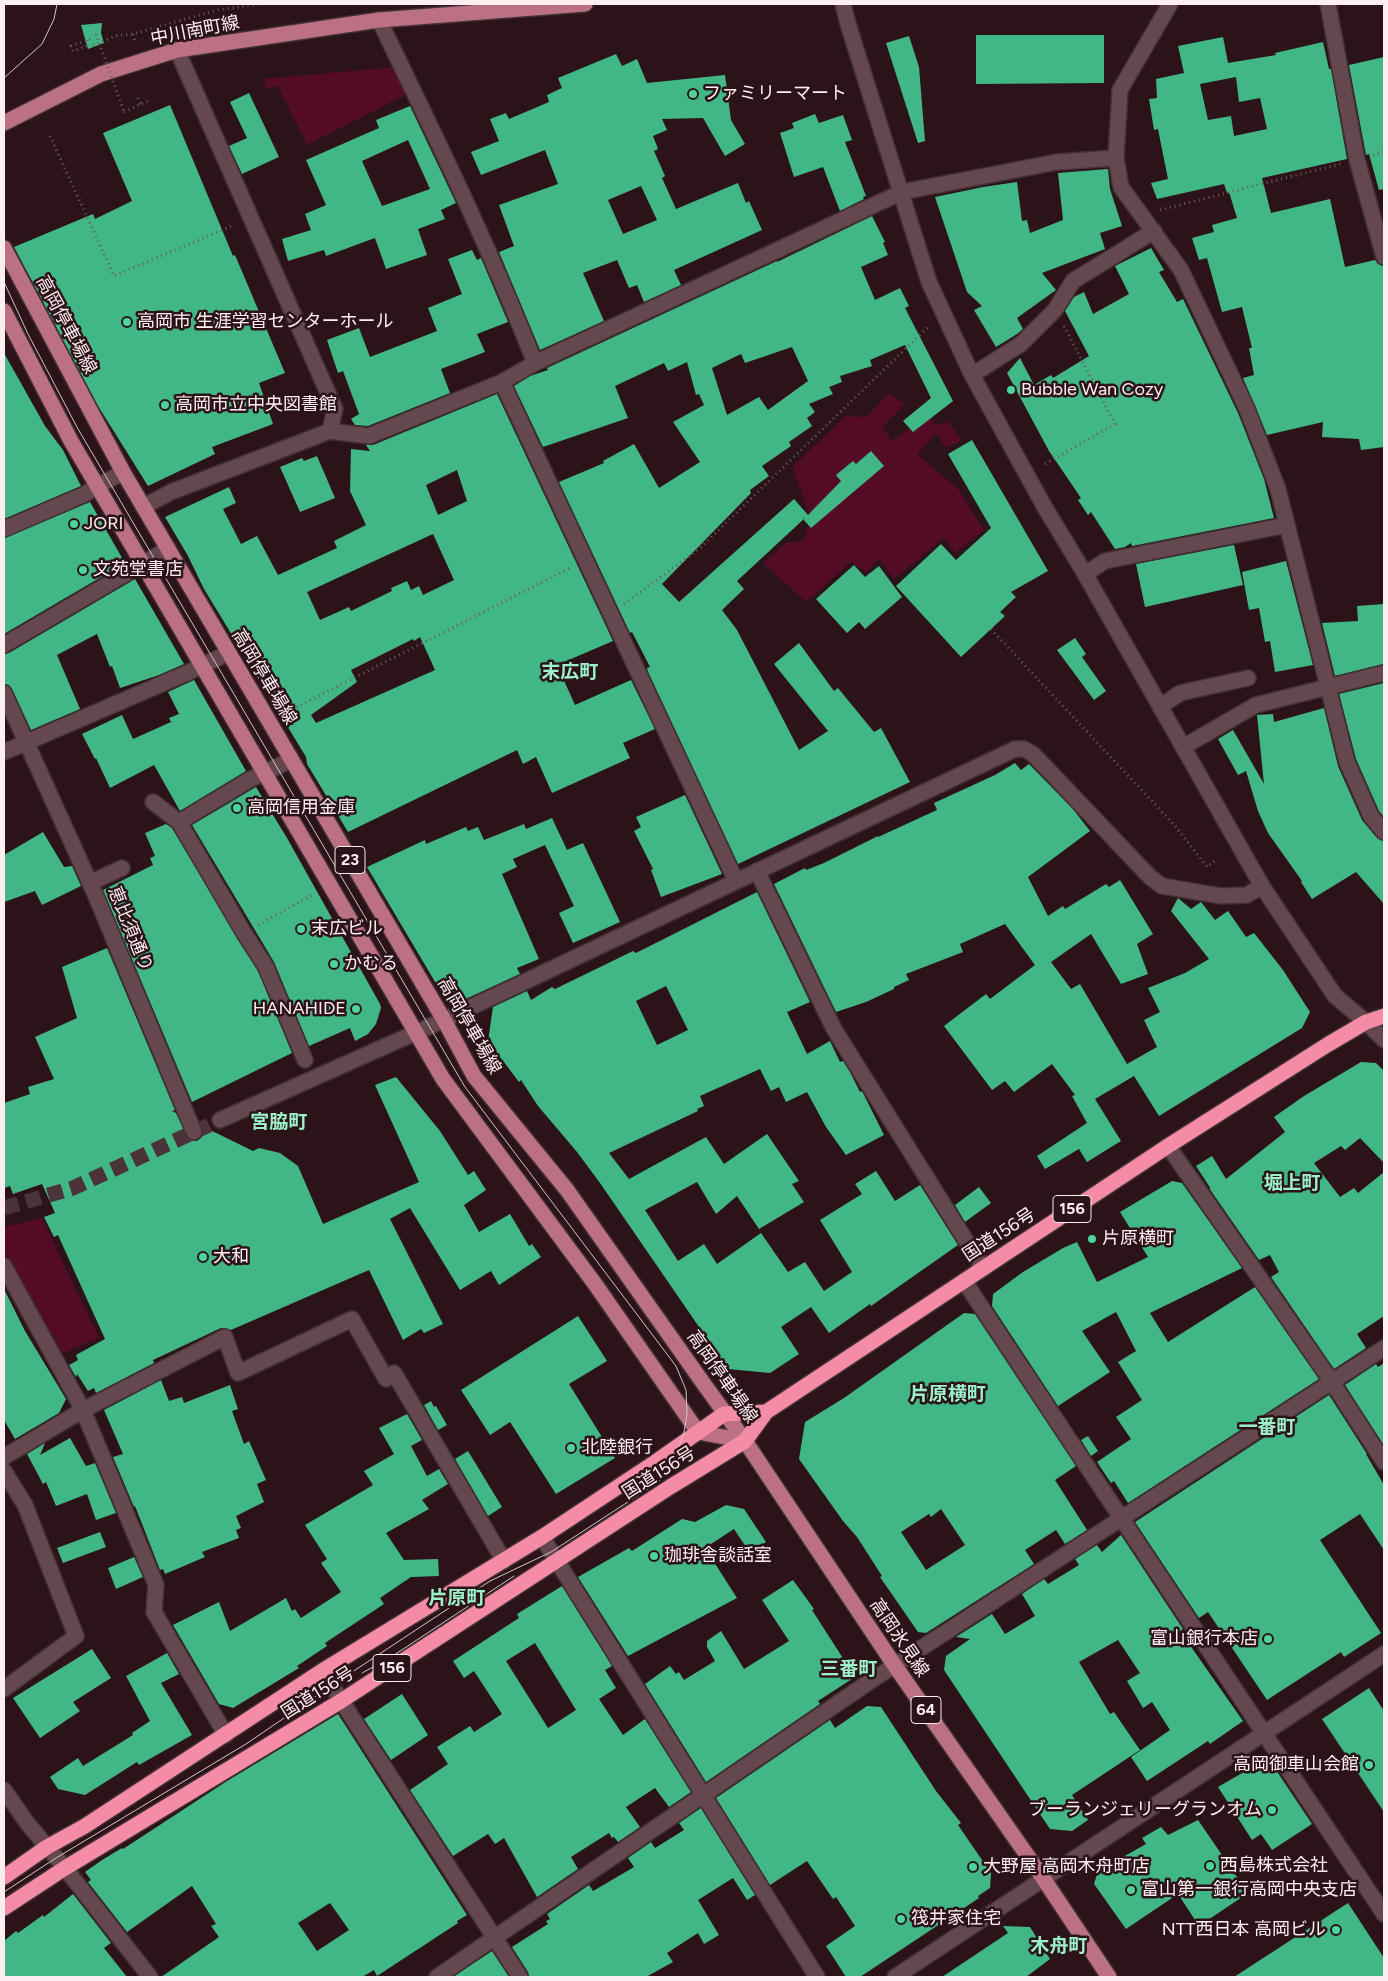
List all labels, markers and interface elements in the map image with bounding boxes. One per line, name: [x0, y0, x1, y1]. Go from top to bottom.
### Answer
street label: 中川南町線: [149, 12, 241, 50]
place label: ファミリーマート: [703, 83, 847, 105]
marker: ファミリーマート: [687, 88, 699, 100]
street label: 高岡停車場線: [31, 272, 101, 378]
place label: 高岡市 生涯学習センターホール: [137, 311, 393, 333]
marker: 高岡市 生涯学習センターホール: [121, 316, 133, 328]
place label: Bubble Wan Cozy: [1021, 379, 1163, 401]
marker: Bubble Wan Cozy: [1005, 384, 1017, 396]
place label: 高岡市立中央図書館: [175, 394, 337, 416]
marker: 高岡市立中央図書館: [159, 399, 171, 411]
place label: JORI: [84, 513, 123, 535]
marker: JORI: [68, 518, 80, 530]
place label: 文苑堂書店: [93, 559, 183, 581]
marker: 文苑堂書店: [77, 564, 89, 576]
street label: 高岡停車場線: [227, 625, 301, 729]
district label: 末広町: [542, 661, 598, 683]
place label: 高岡信用金庫: [247, 797, 355, 819]
marker: 高岡信用金庫: [231, 802, 243, 814]
road number: 23: [335, 846, 365, 874]
street label: 恵比須通り: [103, 883, 157, 975]
place label: 末広ビル: [311, 918, 383, 940]
marker: 末広ビル: [295, 923, 307, 935]
place label: かむる: [344, 953, 398, 975]
marker: かむる: [328, 958, 340, 970]
street label: 高岡停車場線: [433, 974, 505, 1078]
place label: HANAHIDE: [253, 998, 346, 1020]
marker: HANAHIDE: [350, 1003, 362, 1015]
district label: 宮脇町: [251, 1111, 307, 1133]
district label: 堀上町: [1264, 1172, 1320, 1194]
road number: 156: [1053, 1196, 1091, 1222]
street label: 国道156号: [959, 1204, 1039, 1266]
place label: 片原横町: [1102, 1228, 1174, 1250]
marker: 片原横町: [1086, 1233, 1098, 1245]
place label: 大和: [213, 1246, 249, 1268]
marker: 大和: [197, 1251, 209, 1263]
street label: 高岡停車場線: [682, 1327, 762, 1427]
district label: 片原横町: [910, 1383, 986, 1405]
district label: 一番町: [1239, 1416, 1295, 1438]
place label: 北陸銀行: [581, 1437, 653, 1459]
marker: 北陸銀行: [565, 1442, 577, 1454]
street label: 国道156号: [619, 1442, 699, 1504]
place label: 珈琲舎談話室: [664, 1545, 772, 1567]
marker: 珈琲舎談話室: [648, 1550, 660, 1562]
district label: 片原町: [429, 1587, 485, 1609]
street label: 高岡氷見線: [865, 1595, 933, 1681]
place label: 富山銀行本店: [1150, 1628, 1258, 1650]
marker: 富山銀行本店: [1262, 1633, 1274, 1645]
road number: 156: [373, 1655, 411, 1682]
district label: 三番町: [821, 1658, 877, 1680]
street label: 国道156号: [278, 1662, 358, 1724]
road number: 64: [911, 1696, 941, 1724]
place label: 高岡御車山会館: [1233, 1754, 1359, 1776]
marker: 高岡御車山会館: [1363, 1759, 1375, 1771]
place label: ブーランジェリーグランオム: [1028, 1799, 1262, 1821]
marker: ブーランジェリーグランオム: [1266, 1804, 1278, 1816]
place label: 西島株式会社: [1220, 1855, 1328, 1877]
place label: 大野屋 高岡木舟町店: [983, 1856, 1149, 1878]
marker: 西島株式会社: [1204, 1860, 1216, 1872]
marker: 大野屋 高岡木舟町店: [967, 1861, 979, 1873]
place label: 富山第一銀行高岡中央支店: [1141, 1879, 1357, 1901]
marker: 富山第一銀行高岡中央支店: [1125, 1884, 1137, 1896]
place label: 筏井家住宅: [911, 1908, 1001, 1930]
marker: 筏井家住宅: [895, 1913, 907, 1925]
place label: NTT西日本 高岡ビル: [1162, 1919, 1326, 1941]
marker: NTT西日本 高岡ビル: [1330, 1924, 1342, 1936]
district label: 木舟町: [1031, 1935, 1087, 1957]

